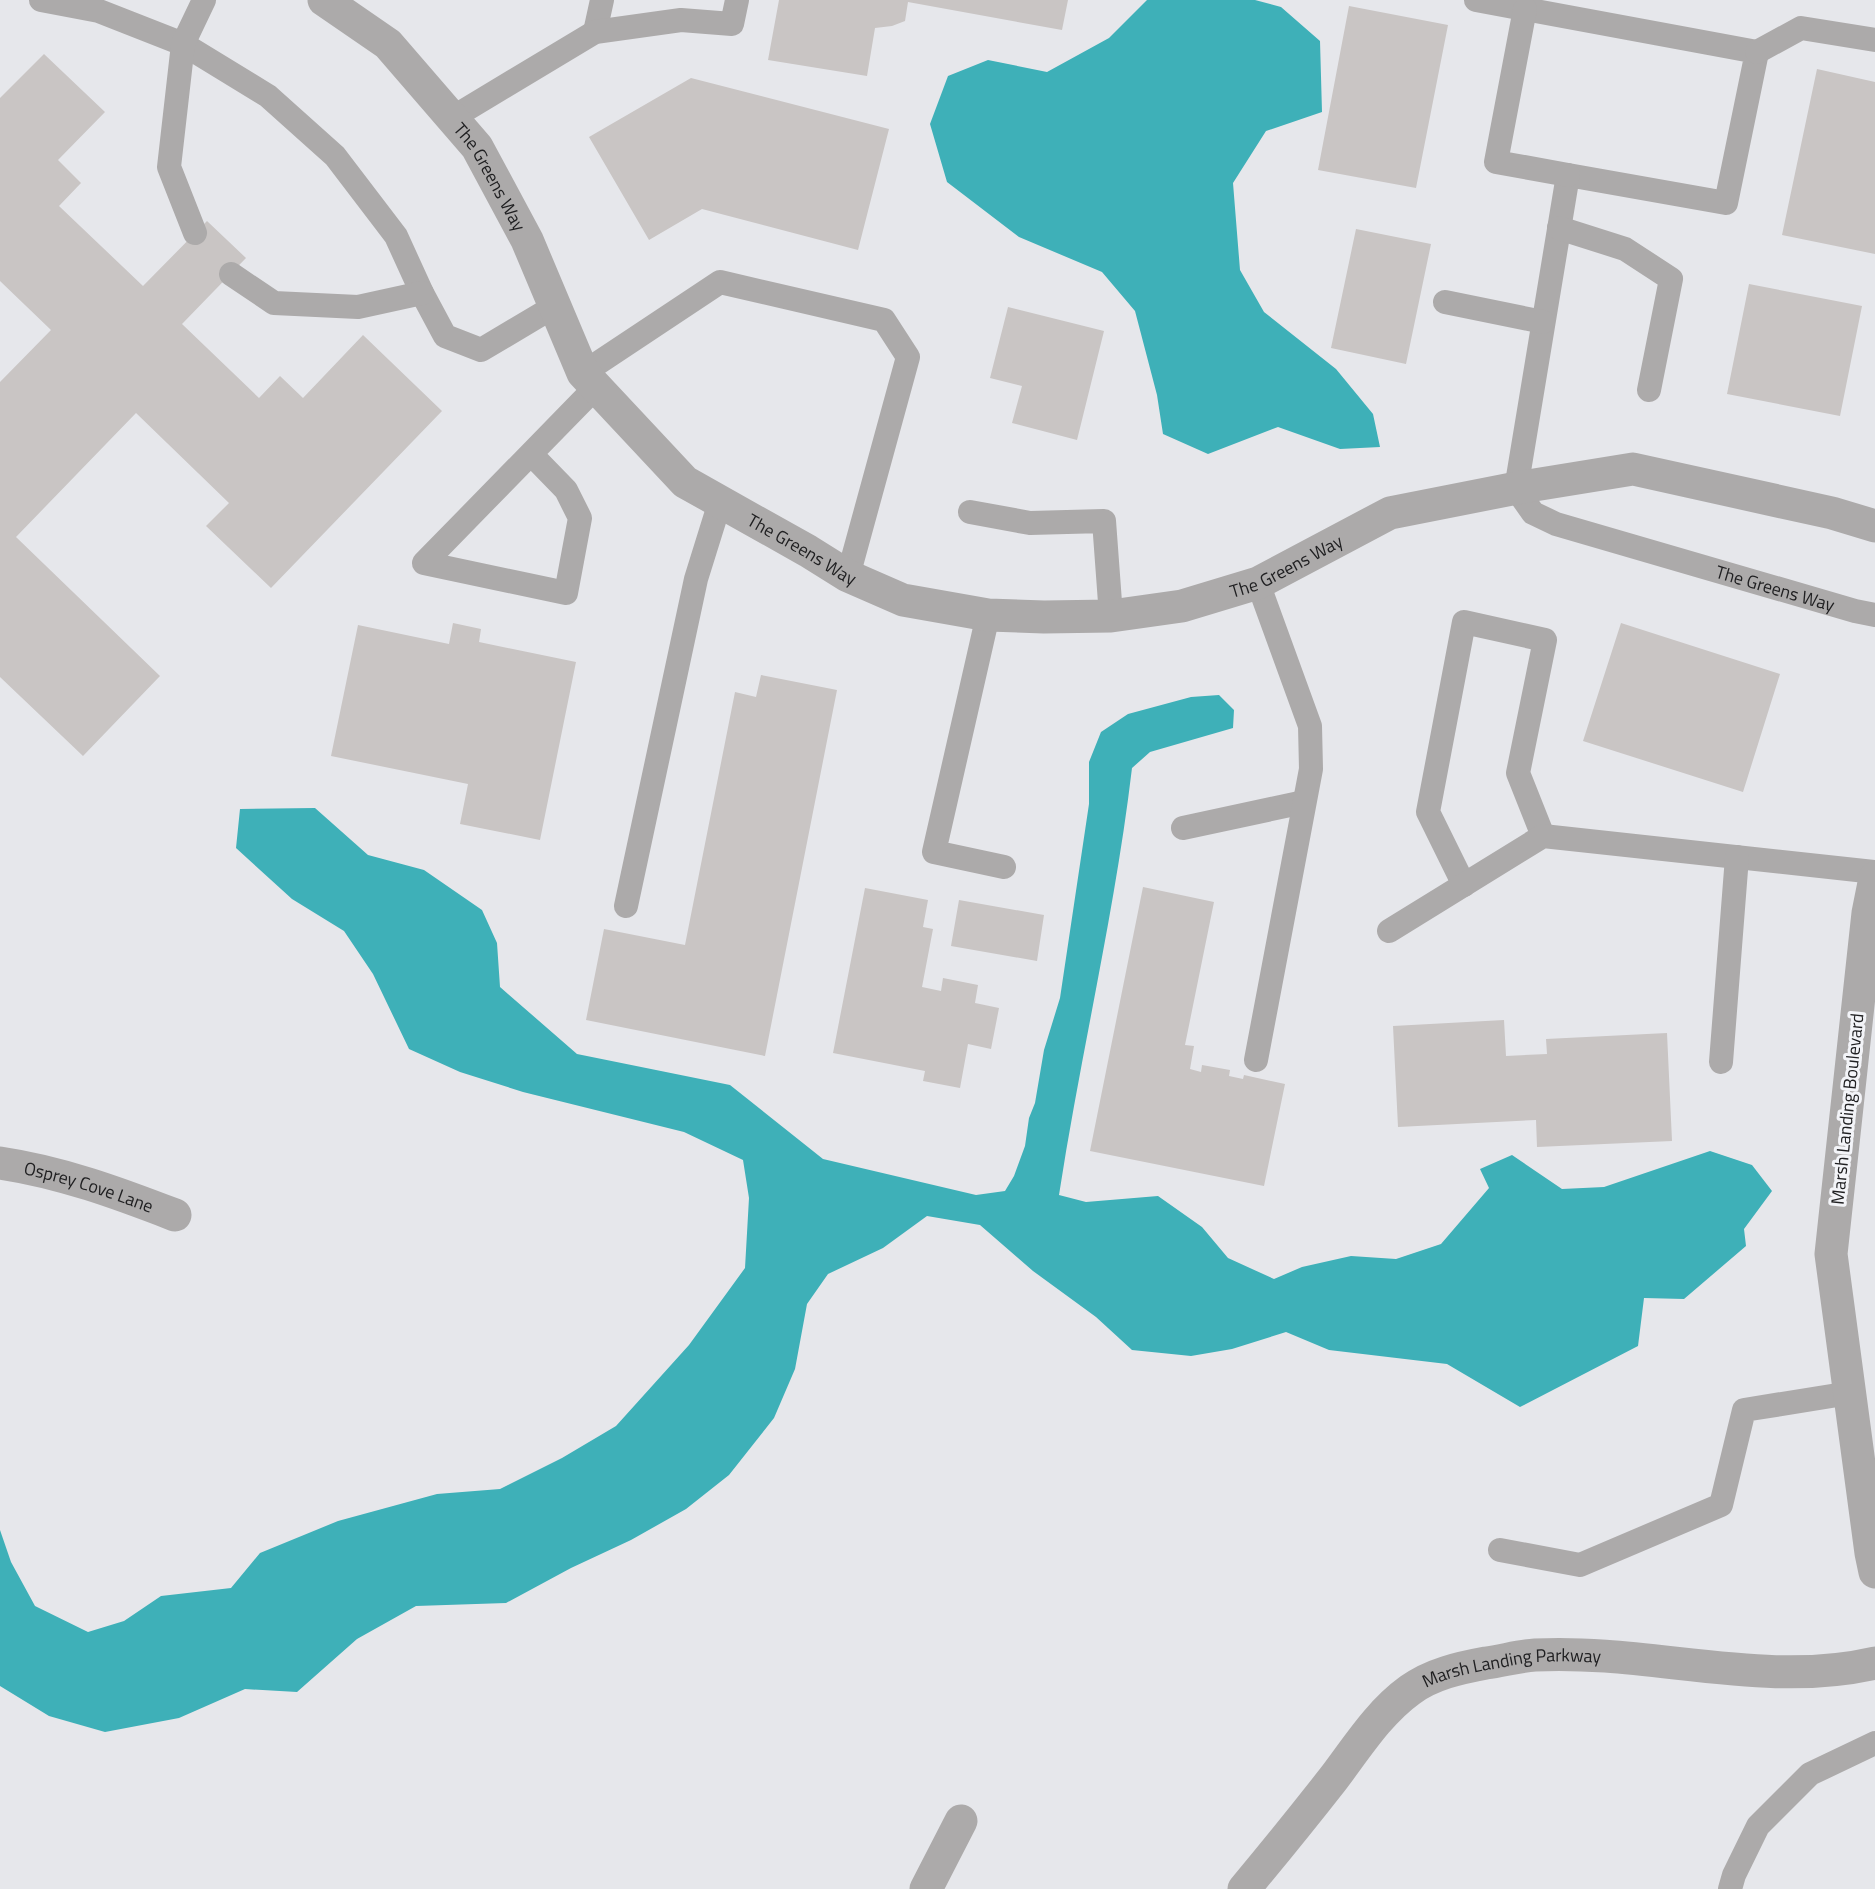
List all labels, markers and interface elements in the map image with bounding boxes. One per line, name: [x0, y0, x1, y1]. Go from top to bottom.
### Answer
street label: The Greens Way: [448, 116, 533, 236]
street label: The Greens Way: [743, 506, 861, 592]
street label: The Greens Way: [1226, 527, 1347, 604]
street label: The Greens Way: [1713, 558, 1838, 618]
street label: Marsh Landing Boulevard: [1824, 1012, 1870, 1206]
street label: Osprey Cove Lane: [22, 1154, 158, 1219]
street label: Marsh Landing Parkway: [1417, 1641, 1602, 1694]

